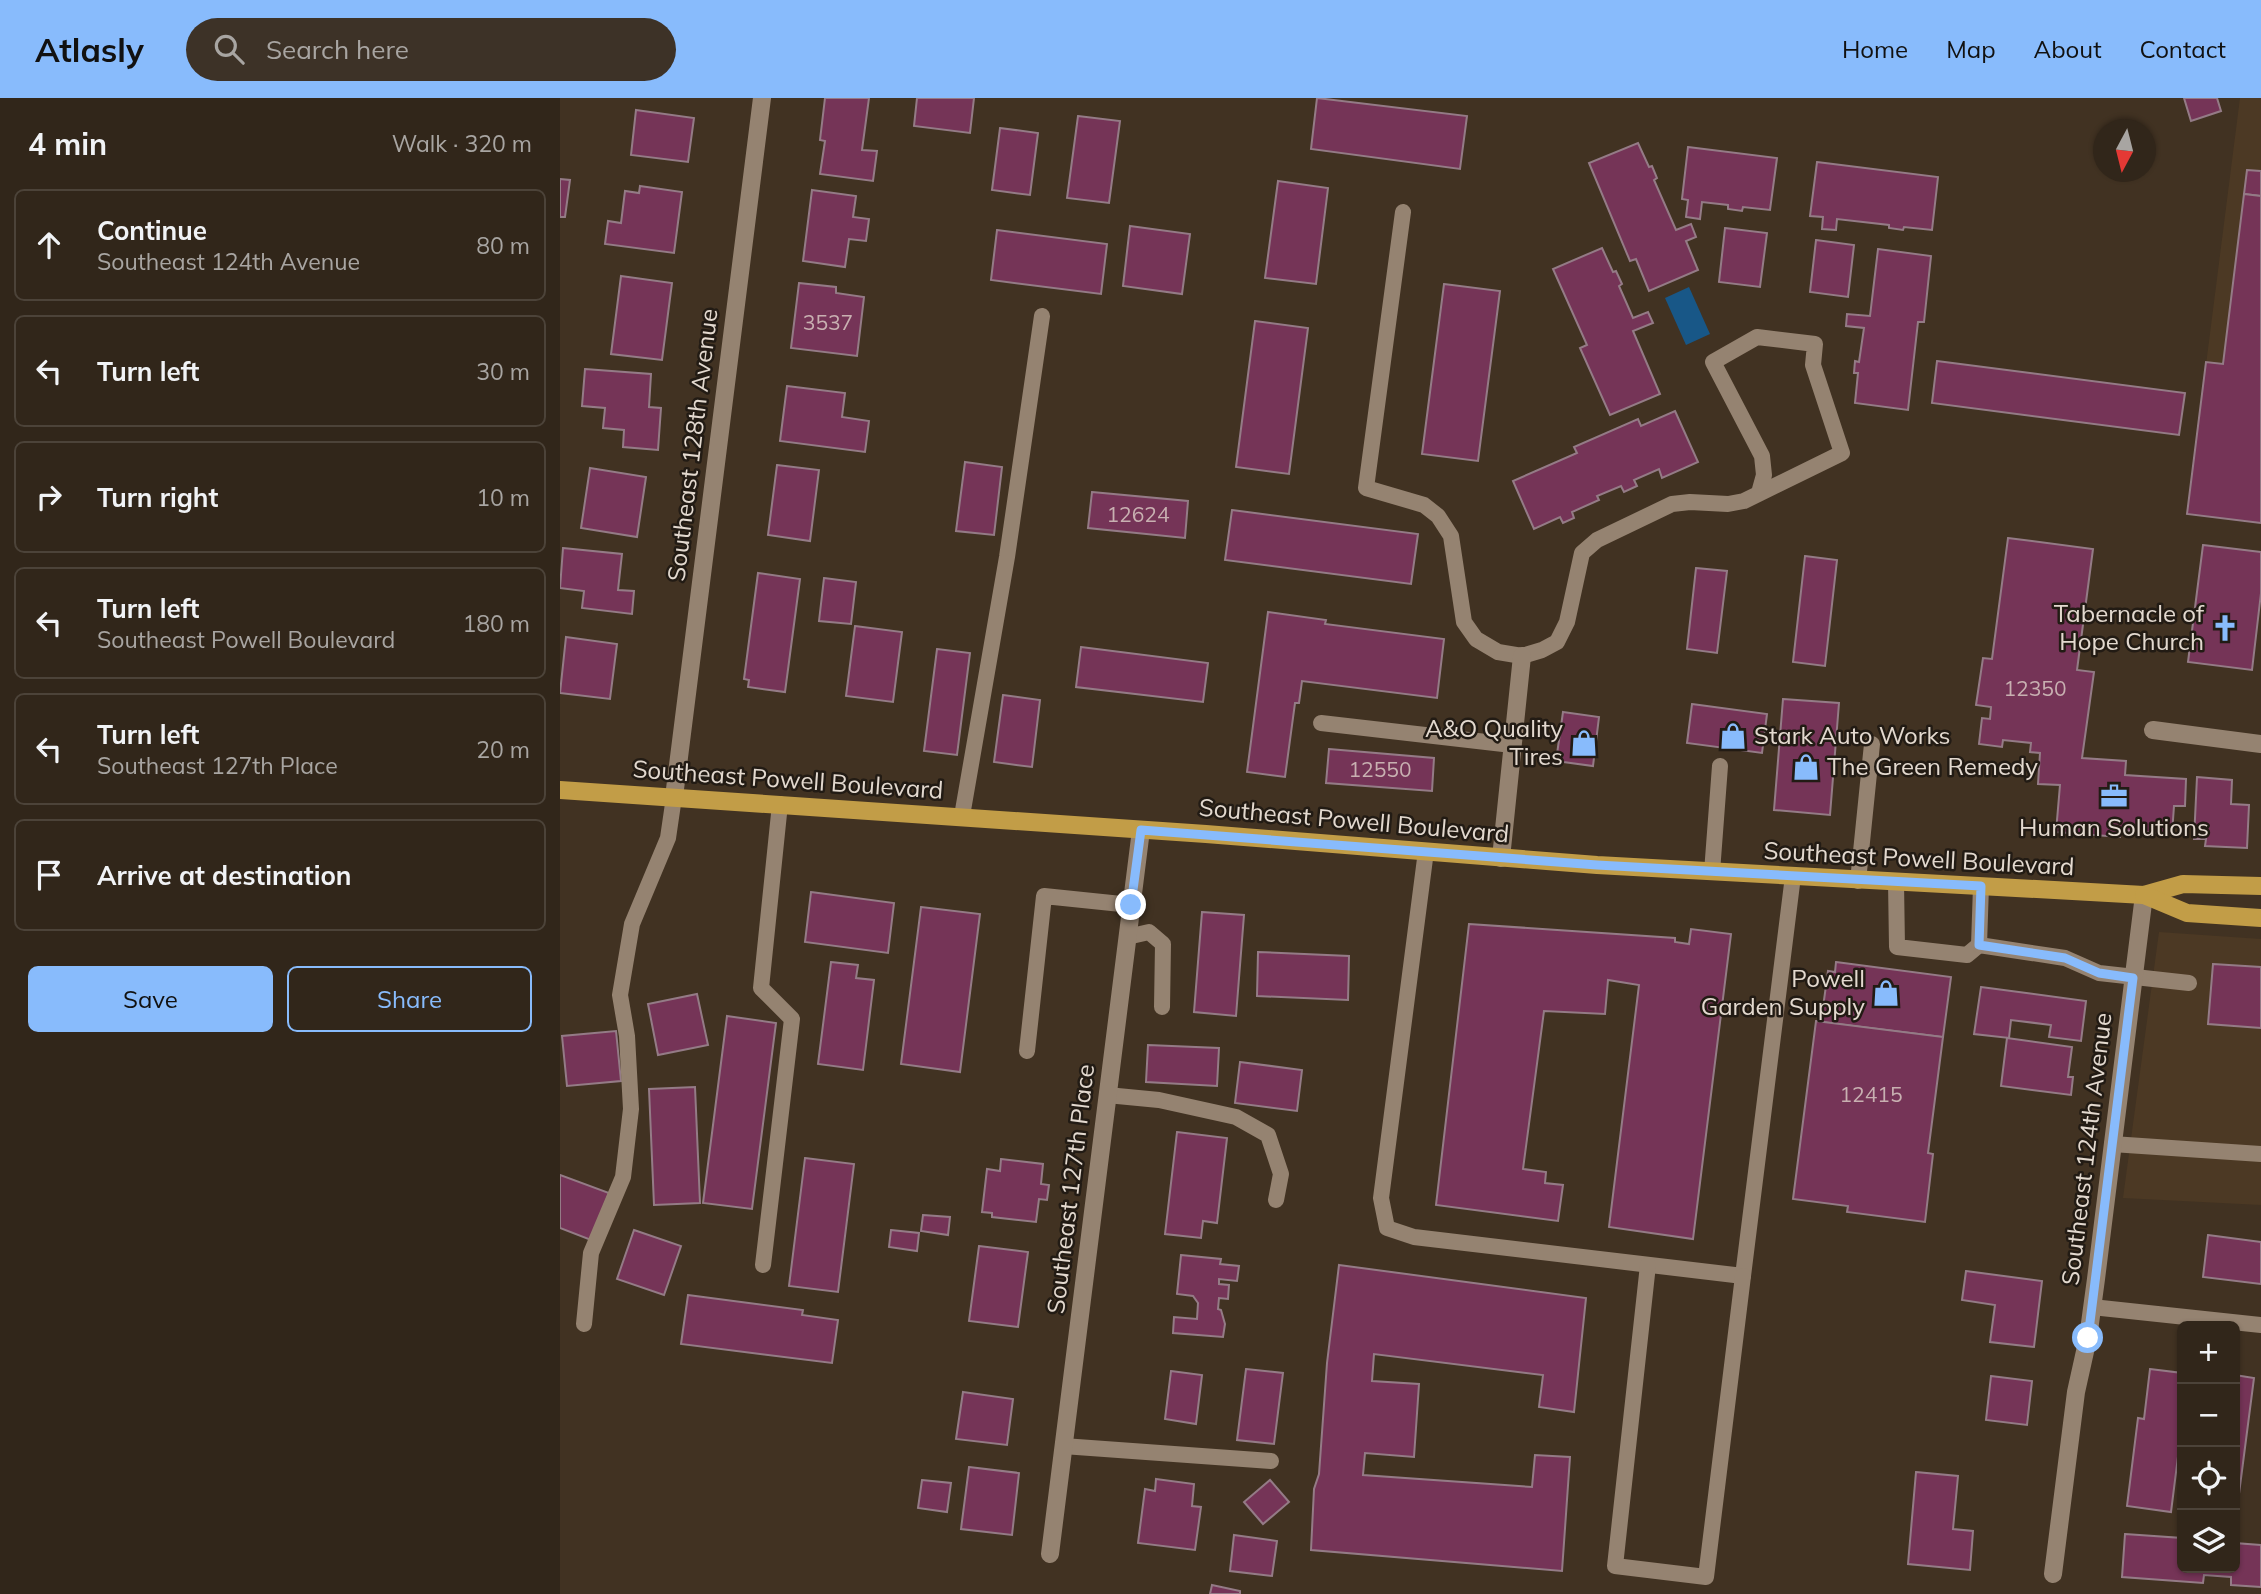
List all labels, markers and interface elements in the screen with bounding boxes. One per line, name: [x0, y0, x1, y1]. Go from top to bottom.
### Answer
search box: [186, 18, 676, 81]
text: Atlasly: [35, 29, 144, 70]
icon: search: [210, 30, 248, 68]
text: Search here: [266, 33, 409, 66]
text: Home: [1842, 34, 1908, 64]
text: Map: [1946, 34, 1996, 64]
text: About: [2034, 34, 2102, 64]
text: Contact: [2140, 34, 2226, 64]
north arrow: [2093, 119, 2156, 182]
text: 4 min: [28, 125, 107, 163]
text: Walk · 320 m: [392, 129, 532, 158]
text: Continue: [97, 214, 207, 247]
icon: ahead: [30, 226, 68, 264]
text: 80 m: [476, 231, 530, 260]
text: Southeast 124th Avenue: [97, 247, 360, 276]
street label: Southeast 128th Avenue: [660, 307, 724, 583]
house number: 3537: [803, 309, 853, 335]
icon: left: [30, 352, 68, 390]
text: Turn left: [97, 355, 199, 388]
text: 30 m: [476, 357, 530, 386]
icon: right: [30, 478, 68, 516]
text: Turn right: [97, 481, 218, 514]
text: 10 m: [476, 483, 530, 512]
house number: 12624: [1107, 501, 1170, 527]
text: Turn left: [97, 592, 199, 625]
place label: Tabernacle of Hope Church: [2054, 598, 2205, 656]
icon: left: [30, 604, 68, 642]
text: 180 m: [462, 609, 530, 638]
church icon: Tabernacle of Hope Church: [2210, 613, 2240, 643]
text: Southeast Powell Boulevard: [97, 625, 395, 654]
house number: 12350: [2004, 675, 2067, 701]
place label: A&O Quality Tires: [1425, 713, 1563, 771]
text: Turn left: [97, 718, 199, 751]
place label: Stark Auto Works: [1754, 720, 1951, 750]
shop icon: Stark Auto Works: [1718, 721, 1748, 751]
shop icon: A&O Quality Tires: [1569, 728, 1599, 758]
icon: left: [30, 730, 68, 768]
text: 20 m: [476, 735, 530, 764]
text: Southeast 127th Place: [97, 751, 338, 780]
place label: The Green Remedy: [1827, 751, 2038, 781]
shop icon: The Green Remedy: [1791, 752, 1821, 782]
street label: Southeast Powell Boulevard: [632, 753, 944, 805]
house number: 12550: [1349, 756, 1412, 782]
office icon: Human Solutions: [2099, 781, 2129, 811]
street label: Southeast Powell Boulevard: [1198, 791, 1510, 849]
place label: Human Solutions: [2019, 812, 2209, 842]
street label: Southeast Powell Boulevard: [1763, 835, 2075, 881]
icon: arrive: [30, 856, 68, 894]
text: Arrive at destination: [97, 859, 352, 892]
route end: [1115, 889, 1146, 920]
place label: Powell Garden Supply: [1701, 963, 1865, 1021]
button: Save: [28, 966, 273, 1032]
button: Share: [287, 966, 532, 1032]
shop icon: Powell Garden Supply: [1871, 978, 1901, 1008]
street label: Southeast 124th Avenue: [2054, 1011, 2118, 1287]
street label: Southeast 127th Place: [1040, 1062, 1100, 1315]
house number: 12415: [1840, 1081, 1903, 1107]
map controls: [2177, 1321, 2240, 1573]
button: +: [2177, 1321, 2240, 1384]
route start: [2072, 1322, 2103, 1353]
button: −: [2177, 1384, 2240, 1447]
button: locate: [2177, 1447, 2240, 1510]
button: layers: [2177, 1510, 2240, 1573]

